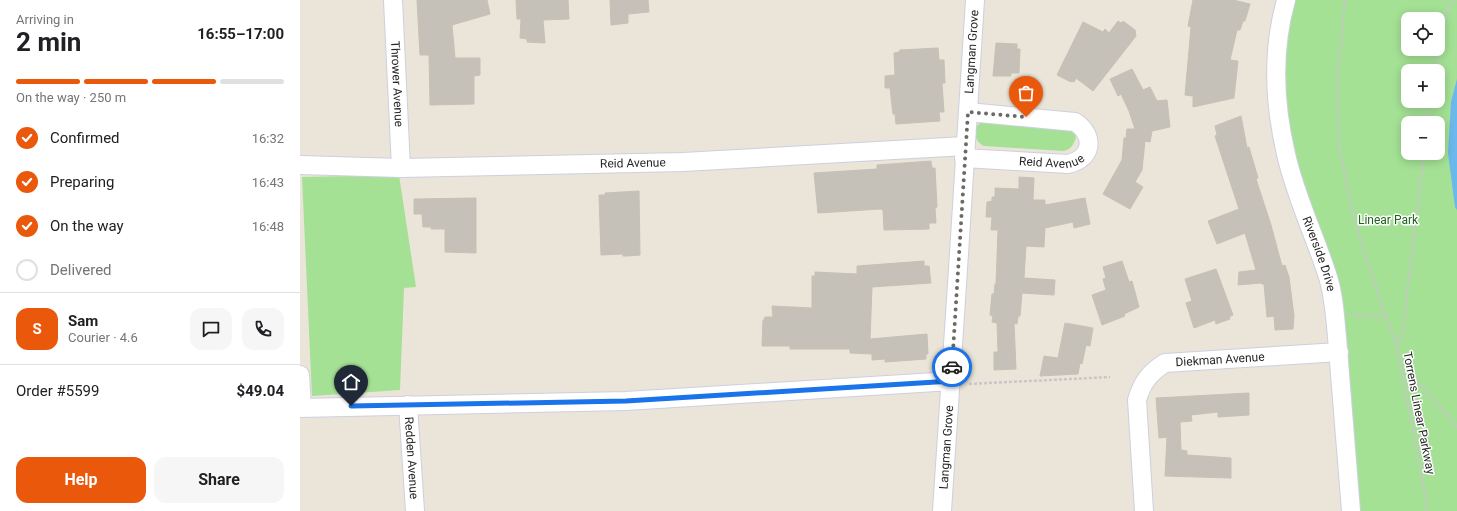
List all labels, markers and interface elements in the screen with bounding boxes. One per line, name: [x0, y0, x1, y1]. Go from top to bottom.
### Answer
street label: Langman Grove: [962, 10, 981, 94]
text: Arriving in: [16, 12, 74, 27]
map controls: [1401, 12, 1445, 160]
button: locate: [1401, 12, 1445, 56]
text: 16:55–17:00: [197, 25, 284, 43]
text: 2 min: [16, 27, 81, 57]
street label: Thrower Avenue: [388, 40, 406, 127]
button: +: [1401, 64, 1445, 108]
pin: [1009, 76, 1043, 117]
icon: bag: [1015, 82, 1037, 104]
text: On the way · 250 m: [16, 90, 126, 105]
button: −: [1401, 116, 1445, 160]
icon: check: [16, 127, 38, 149]
text: Confirmed: [50, 129, 120, 147]
text: 16:32: [252, 131, 284, 146]
street label: Reid Avenue: [1019, 151, 1087, 171]
street label: Reid Avenue: [600, 155, 666, 171]
icon: check: [16, 171, 38, 193]
text: Preparing: [50, 173, 114, 191]
text: 16:43: [252, 175, 284, 190]
park label: Linear Park: [1358, 213, 1419, 227]
street label: Riverside Drive: [1299, 214, 1338, 293]
icon: check: [16, 215, 38, 237]
text: On the way: [50, 217, 124, 235]
text: 16:48: [252, 219, 284, 234]
text: Delivered: [50, 261, 112, 279]
button: chat: [190, 308, 232, 350]
button: phone: [242, 308, 284, 350]
text: Sam: [68, 312, 98, 330]
text: S: [32, 320, 42, 338]
text: Courier · 4.6: [68, 330, 138, 345]
courier: [932, 347, 972, 387]
street label: Diekman Avenue: [1175, 350, 1265, 369]
street label: Torrens Linear Parkway: [1400, 350, 1438, 476]
icon: car: [941, 356, 963, 378]
pin: [334, 365, 368, 406]
icon: home: [340, 371, 362, 393]
text: Order #5599: [16, 382, 99, 400]
text: $49.04: [237, 382, 284, 400]
street label: Langman Grove: [937, 405, 956, 490]
street label: Redden Avenue: [402, 416, 421, 500]
button: Help: [16, 457, 146, 503]
button: Share: [154, 457, 284, 503]

